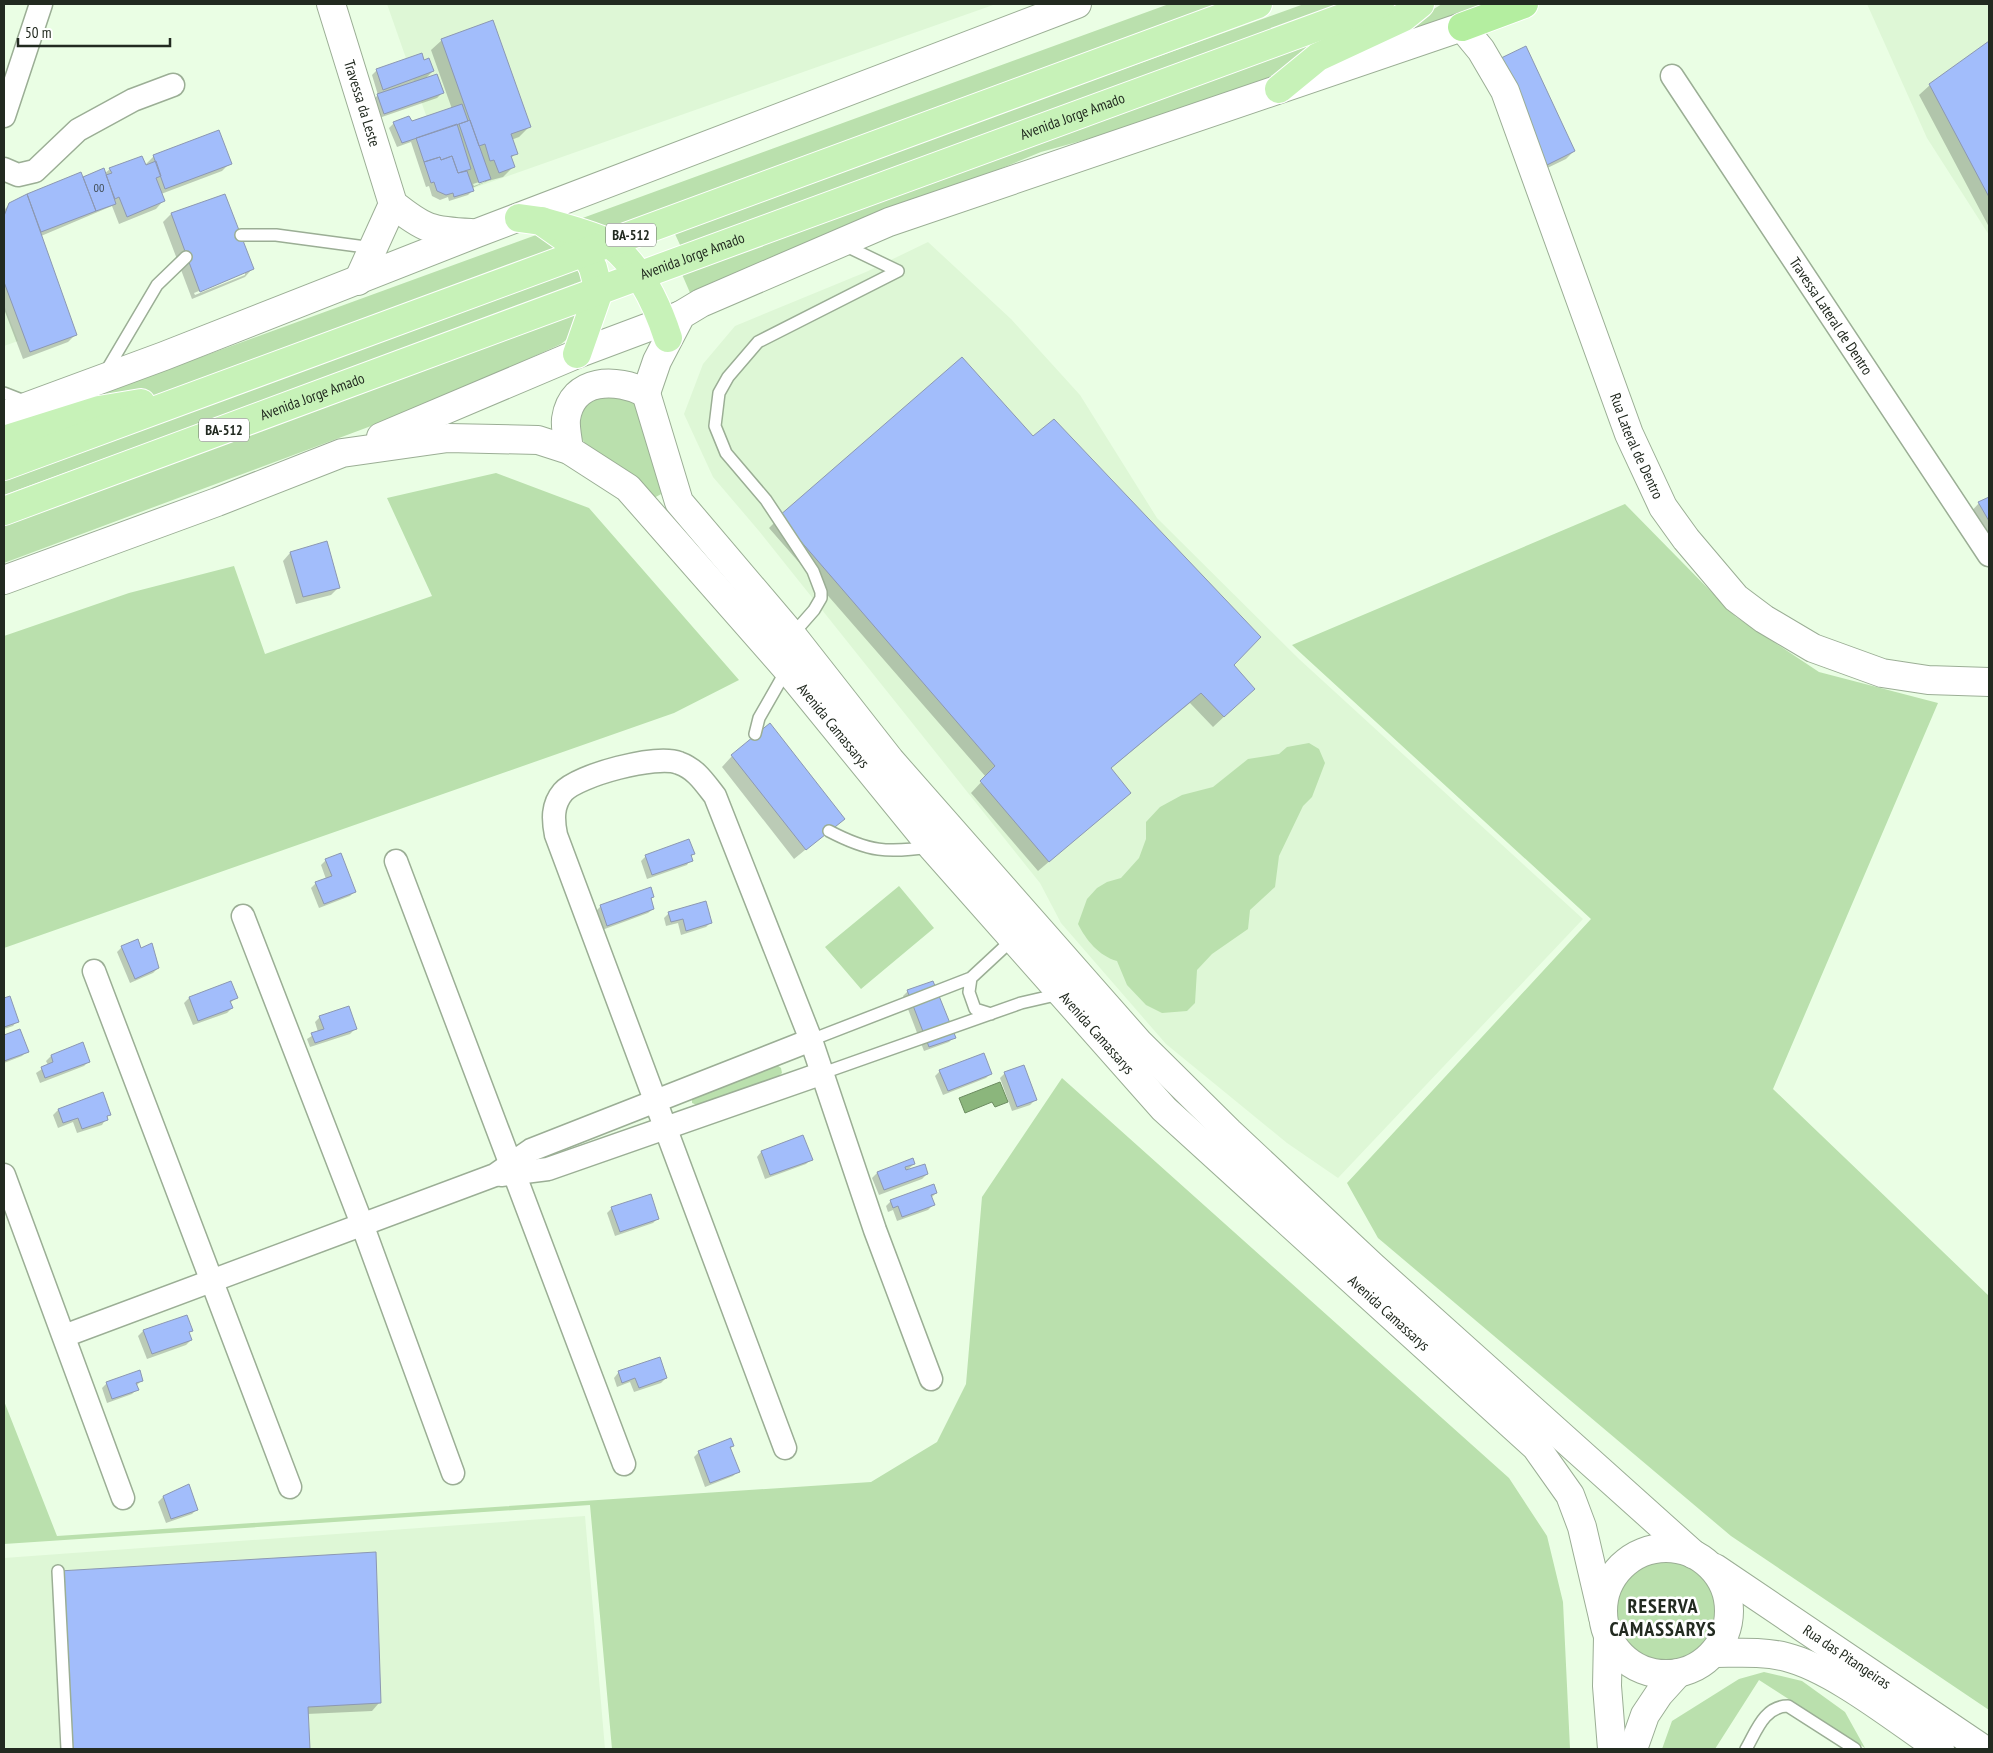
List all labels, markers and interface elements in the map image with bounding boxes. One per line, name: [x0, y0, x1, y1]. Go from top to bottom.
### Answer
scale bar: [18, 15, 170, 47]
text: 50 m: [25, 23, 51, 42]
street label: Travessa da Leste: [340, 58, 385, 149]
street label: Avenida Jorge Amado: [1017, 88, 1127, 144]
house number: 00: [94, 180, 104, 195]
road number: BA-512: [606, 224, 656, 246]
street label: Avenida Jorge Amado: [637, 228, 747, 284]
street label: Travessa Lateral de Dentro: [1786, 253, 1877, 378]
street label: Avenida Jorge Amado: [257, 368, 367, 424]
street label: Rua Lateral de Dentro: [1606, 390, 1668, 502]
road number: BA-512: [199, 418, 249, 442]
street label: Avenida Camassarys: [793, 679, 874, 772]
street label: Avenida Camassarys: [1056, 988, 1139, 1078]
street label: Avenida Camassarys: [1344, 1271, 1434, 1355]
district label: RESERVA CAMASSARYS: [1609, 1593, 1717, 1642]
street label: Rua das Pitangeiras: [1800, 1620, 1894, 1693]

